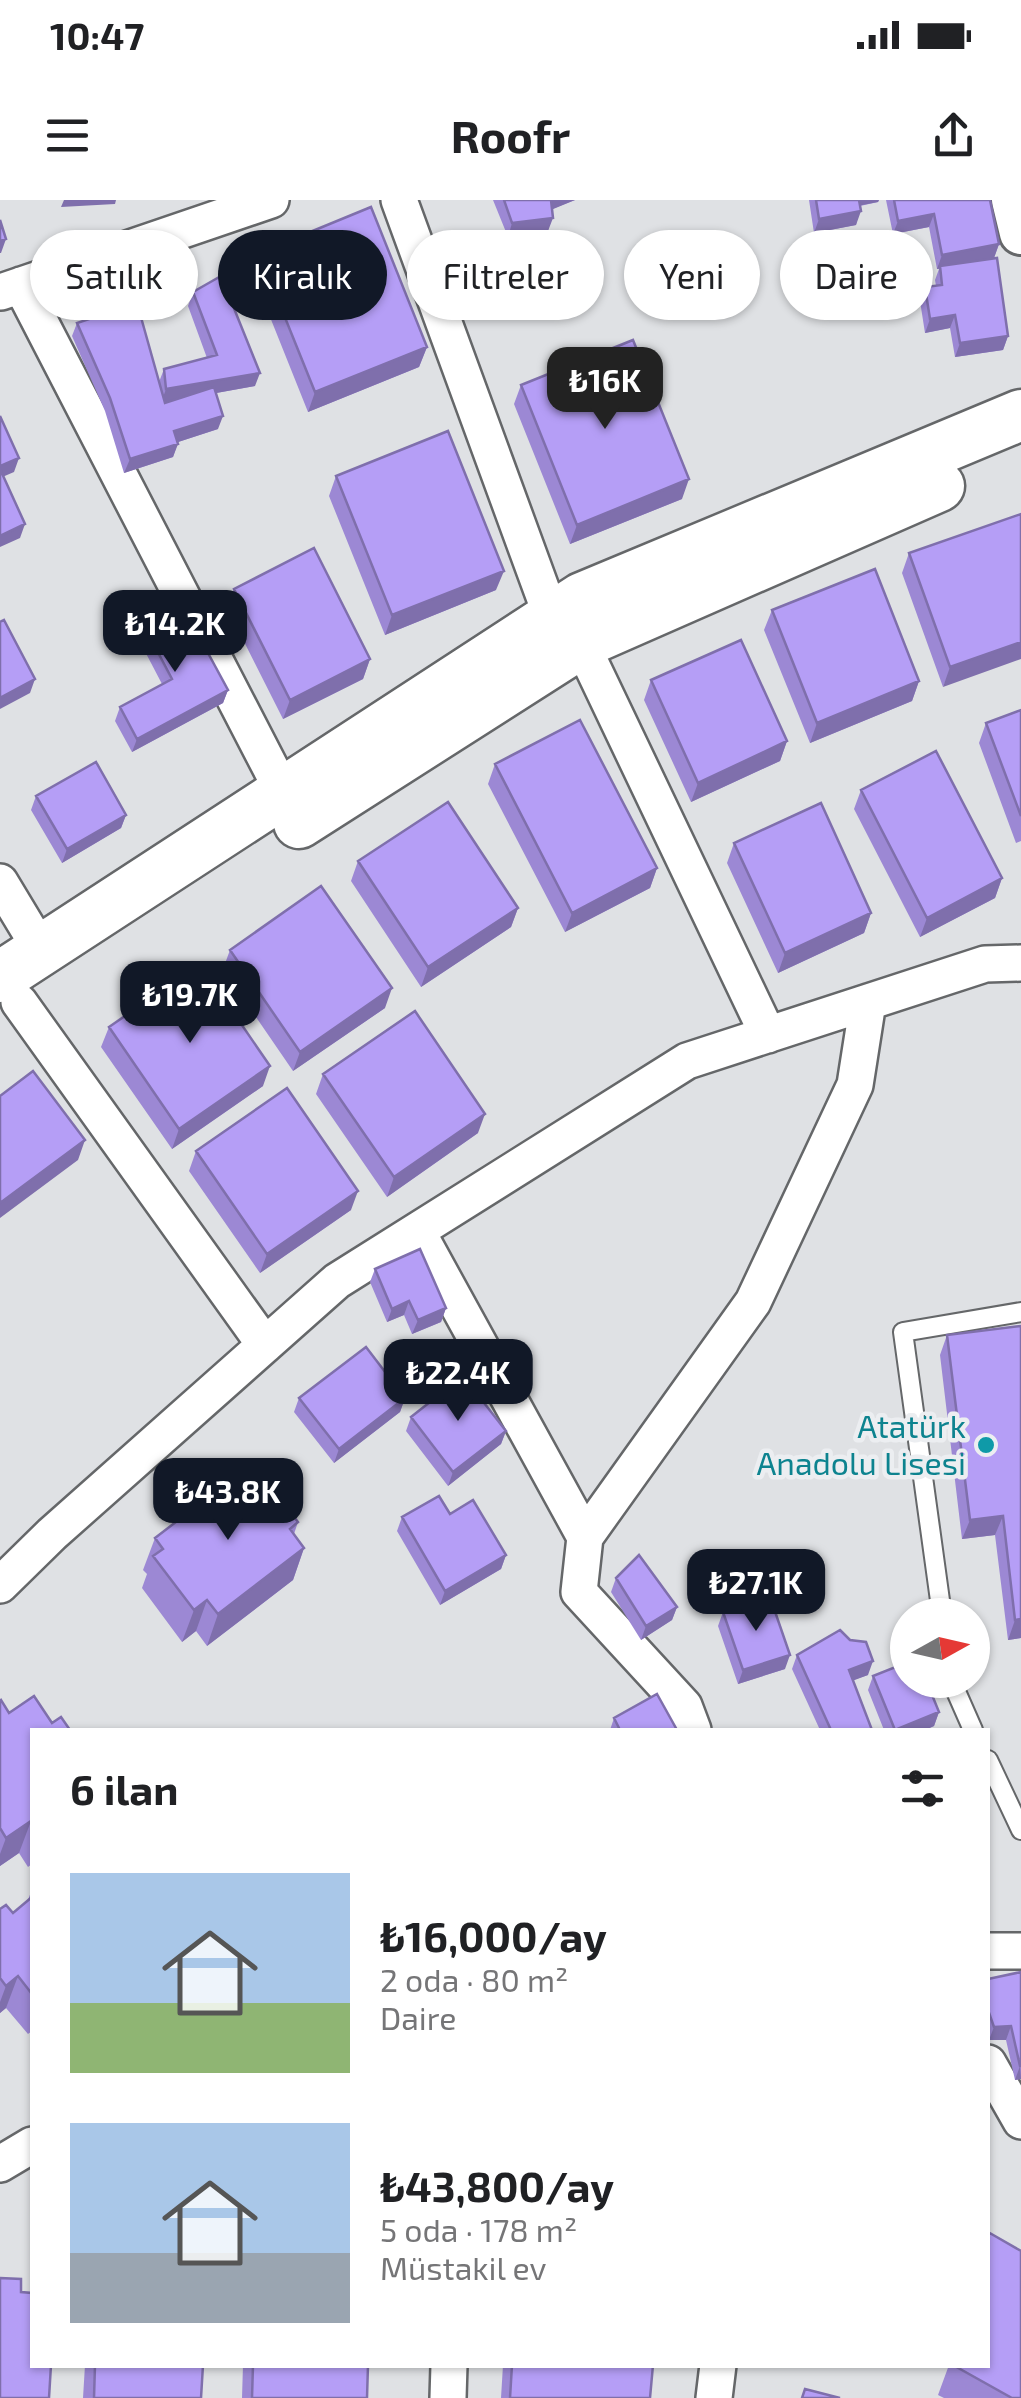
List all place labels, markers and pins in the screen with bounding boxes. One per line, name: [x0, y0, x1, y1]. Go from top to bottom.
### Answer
pin: ₺16K: [546, 347, 664, 432]
pin: ₺14.2K: [94, 590, 256, 675]
pin: ₺19.7K: [109, 961, 271, 1046]
pin: ₺22.4K: [377, 1339, 539, 1424]
place label: Atatürk Anadolu Lisesi: [756, 1406, 966, 1481]
marker: Atatürk Anadolu Lisesi: [975, 1434, 997, 1456]
pin: ₺43.8K: [147, 1458, 309, 1543]
pin: ₺27.1K: [675, 1549, 837, 1634]

